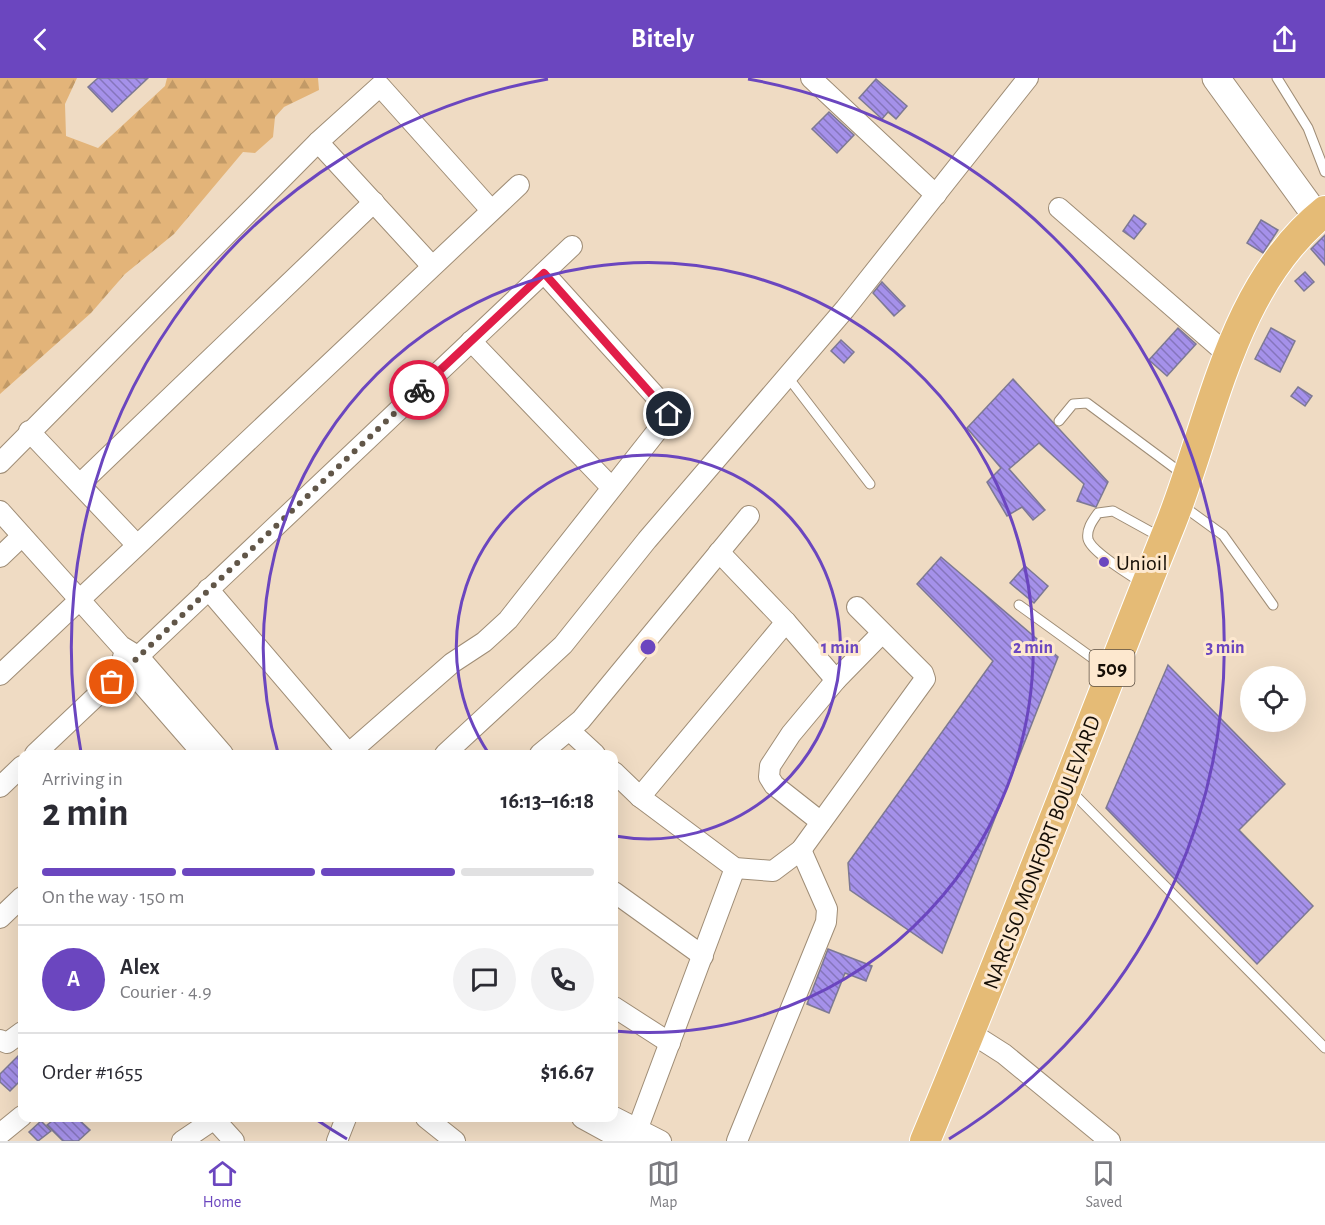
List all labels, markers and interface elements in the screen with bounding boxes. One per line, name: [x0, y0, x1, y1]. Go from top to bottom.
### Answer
icon: back: [24, 23, 57, 56]
icon: share: [1268, 23, 1301, 56]
text: Bitely: [631, 25, 694, 52]
courier: [389, 360, 449, 420]
icon: bike: [403, 374, 436, 407]
pin: [643, 388, 694, 439]
icon: home: [652, 397, 685, 430]
place label: Unioil: [1116, 552, 1168, 574]
marker: Unioil: [1097, 555, 1111, 569]
centre of rings: [638, 637, 658, 657]
text: 1 min: [821, 639, 859, 657]
text: 2 min: [1013, 639, 1053, 657]
text: 3 min: [1205, 639, 1245, 657]
road number: 509: [1090, 650, 1134, 686]
pin: [86, 656, 137, 707]
icon: bag: [95, 665, 128, 698]
map controls: [1240, 666, 1306, 732]
button: locate: [1240, 666, 1306, 732]
street label: NARCISO MONFORT BOULEVARD: [980, 713, 1104, 992]
text: Arriving in: [42, 769, 123, 789]
text: 16:13–16:18: [501, 790, 594, 812]
text: 2 min: [42, 794, 129, 833]
text: On the way · 150 m: [42, 887, 185, 907]
button: chat: [453, 948, 516, 1011]
button: phone: [531, 948, 594, 1011]
text: Alex: [120, 956, 160, 978]
text: A: [67, 968, 80, 990]
text: Courier · 4.9: [120, 982, 212, 1002]
text: Order #1655: [42, 1061, 143, 1083]
text: $16.67: [540, 1061, 594, 1083]
tab: Home: [203, 1157, 241, 1212]
tab: Map: [647, 1157, 680, 1212]
tab: Saved: [1086, 1157, 1122, 1212]

